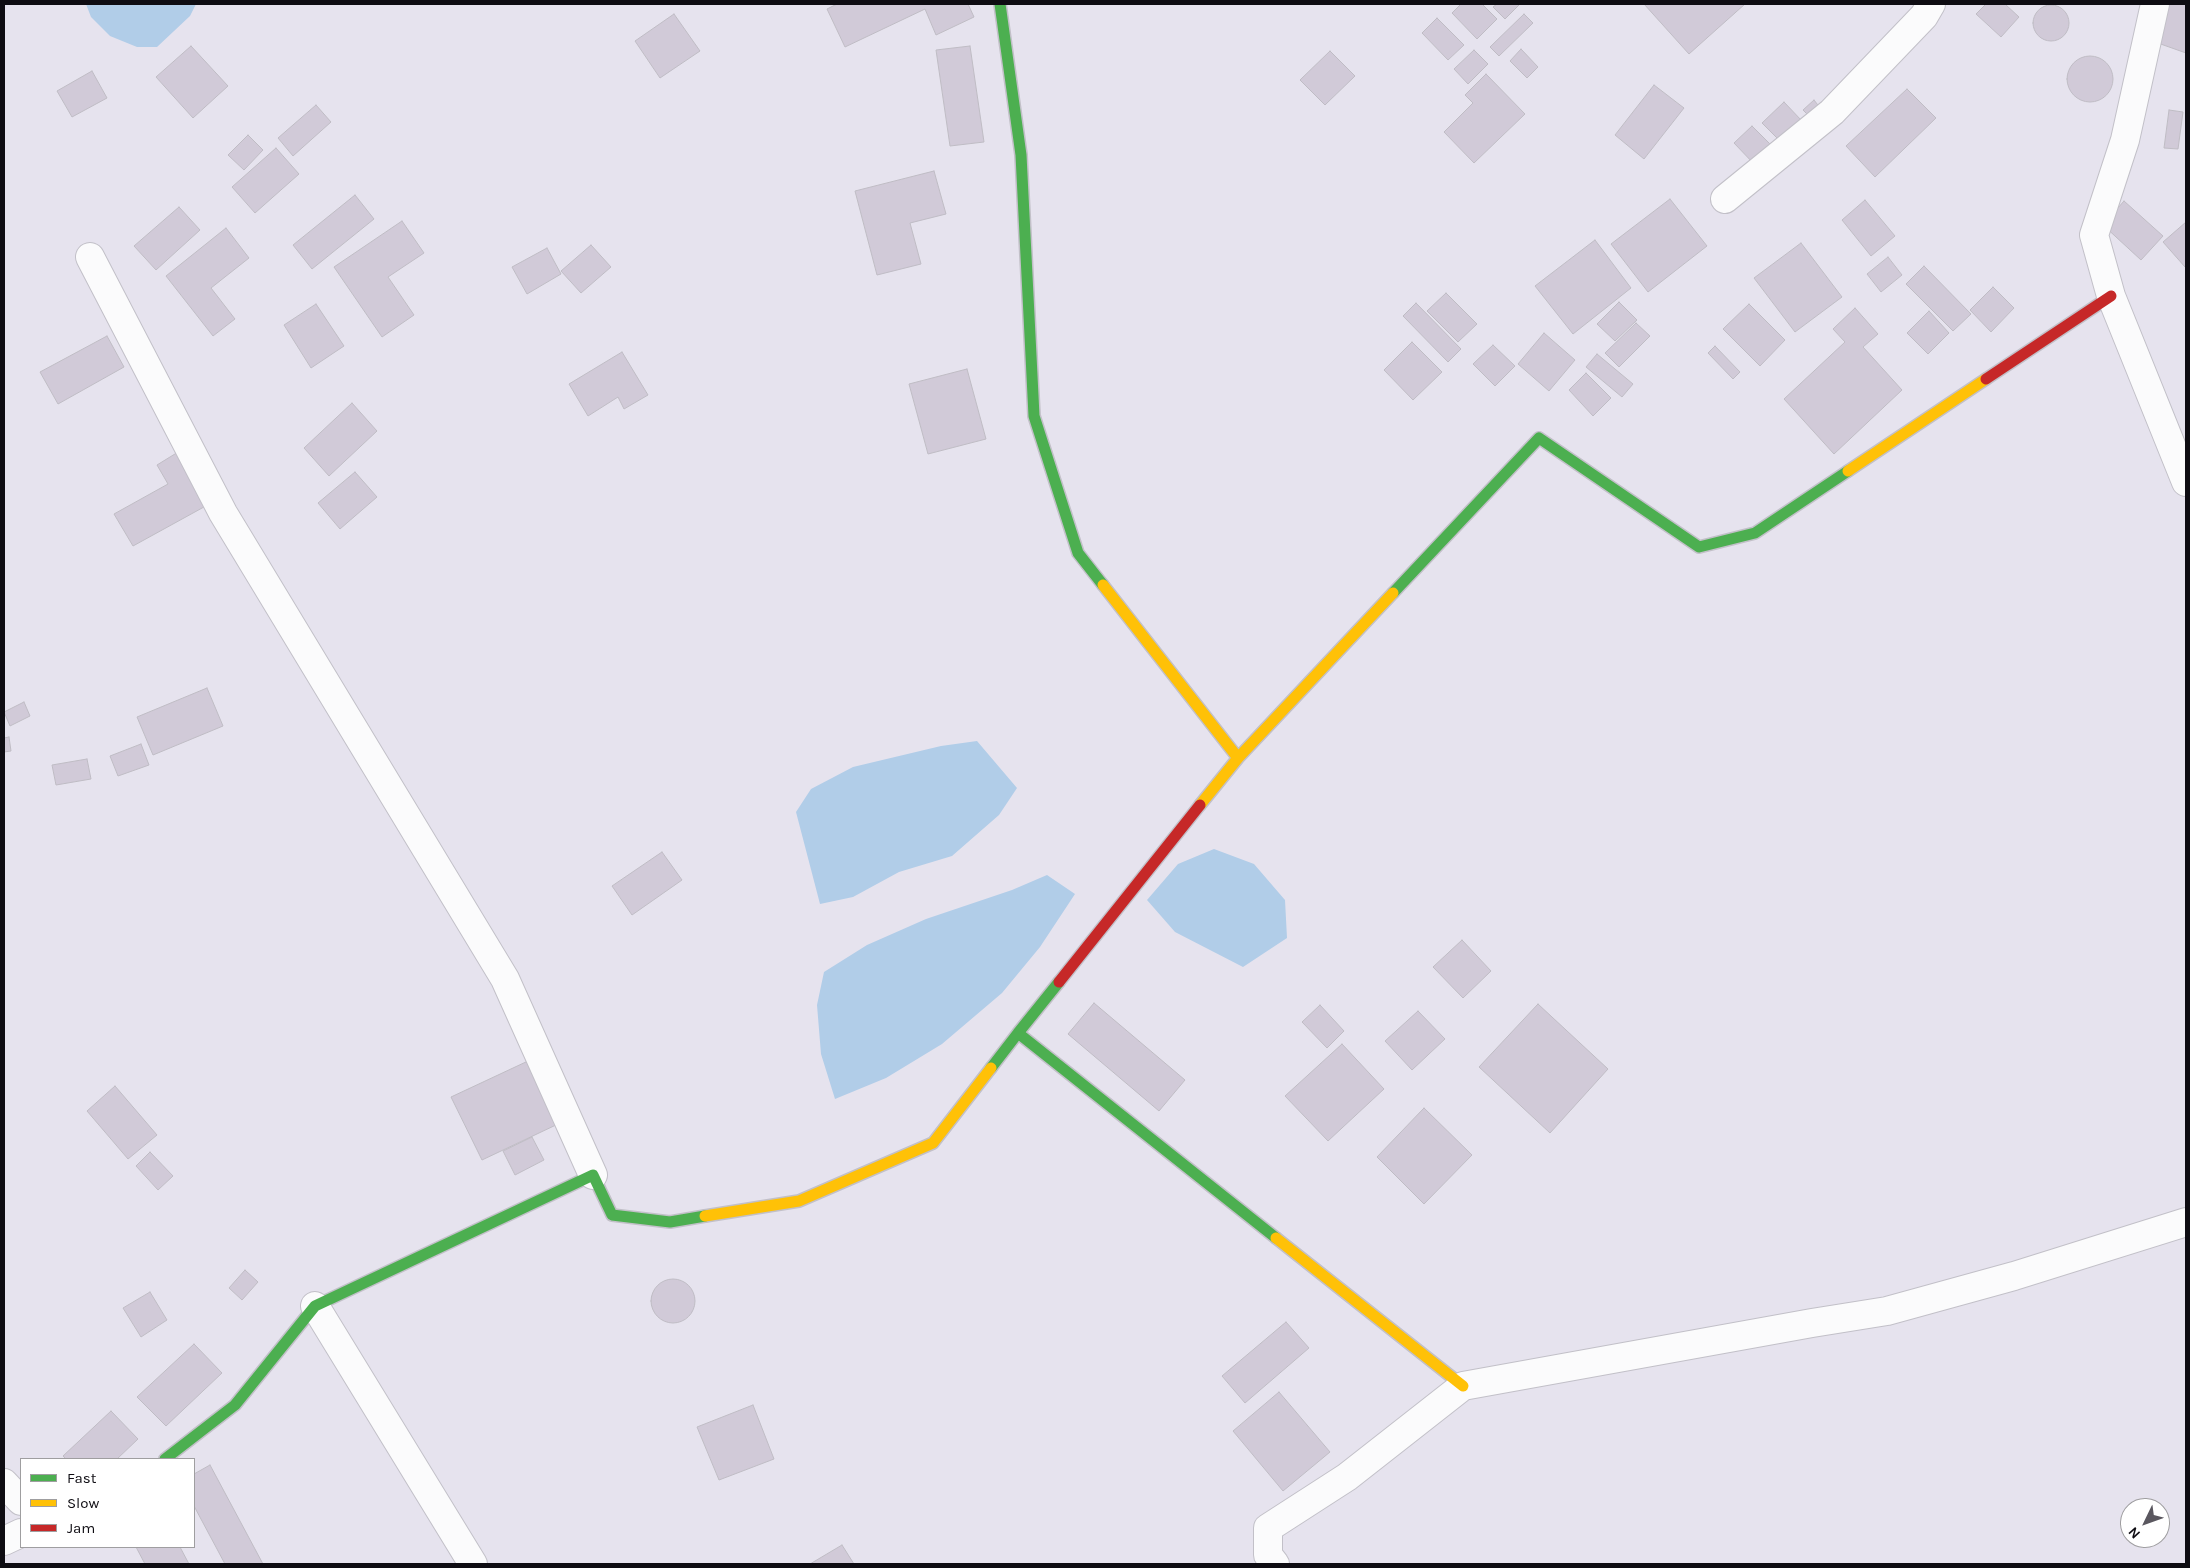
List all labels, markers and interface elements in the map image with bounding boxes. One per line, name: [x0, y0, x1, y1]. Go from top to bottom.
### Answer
legend: [20, 1458, 195, 1548]
text: Fast: [67, 1469, 96, 1487]
text: Slow: [67, 1494, 99, 1512]
north arrow: [2120, 1498, 2170, 1548]
text: Jam: [67, 1519, 95, 1537]
text: N: [2125, 1523, 2144, 1542]

